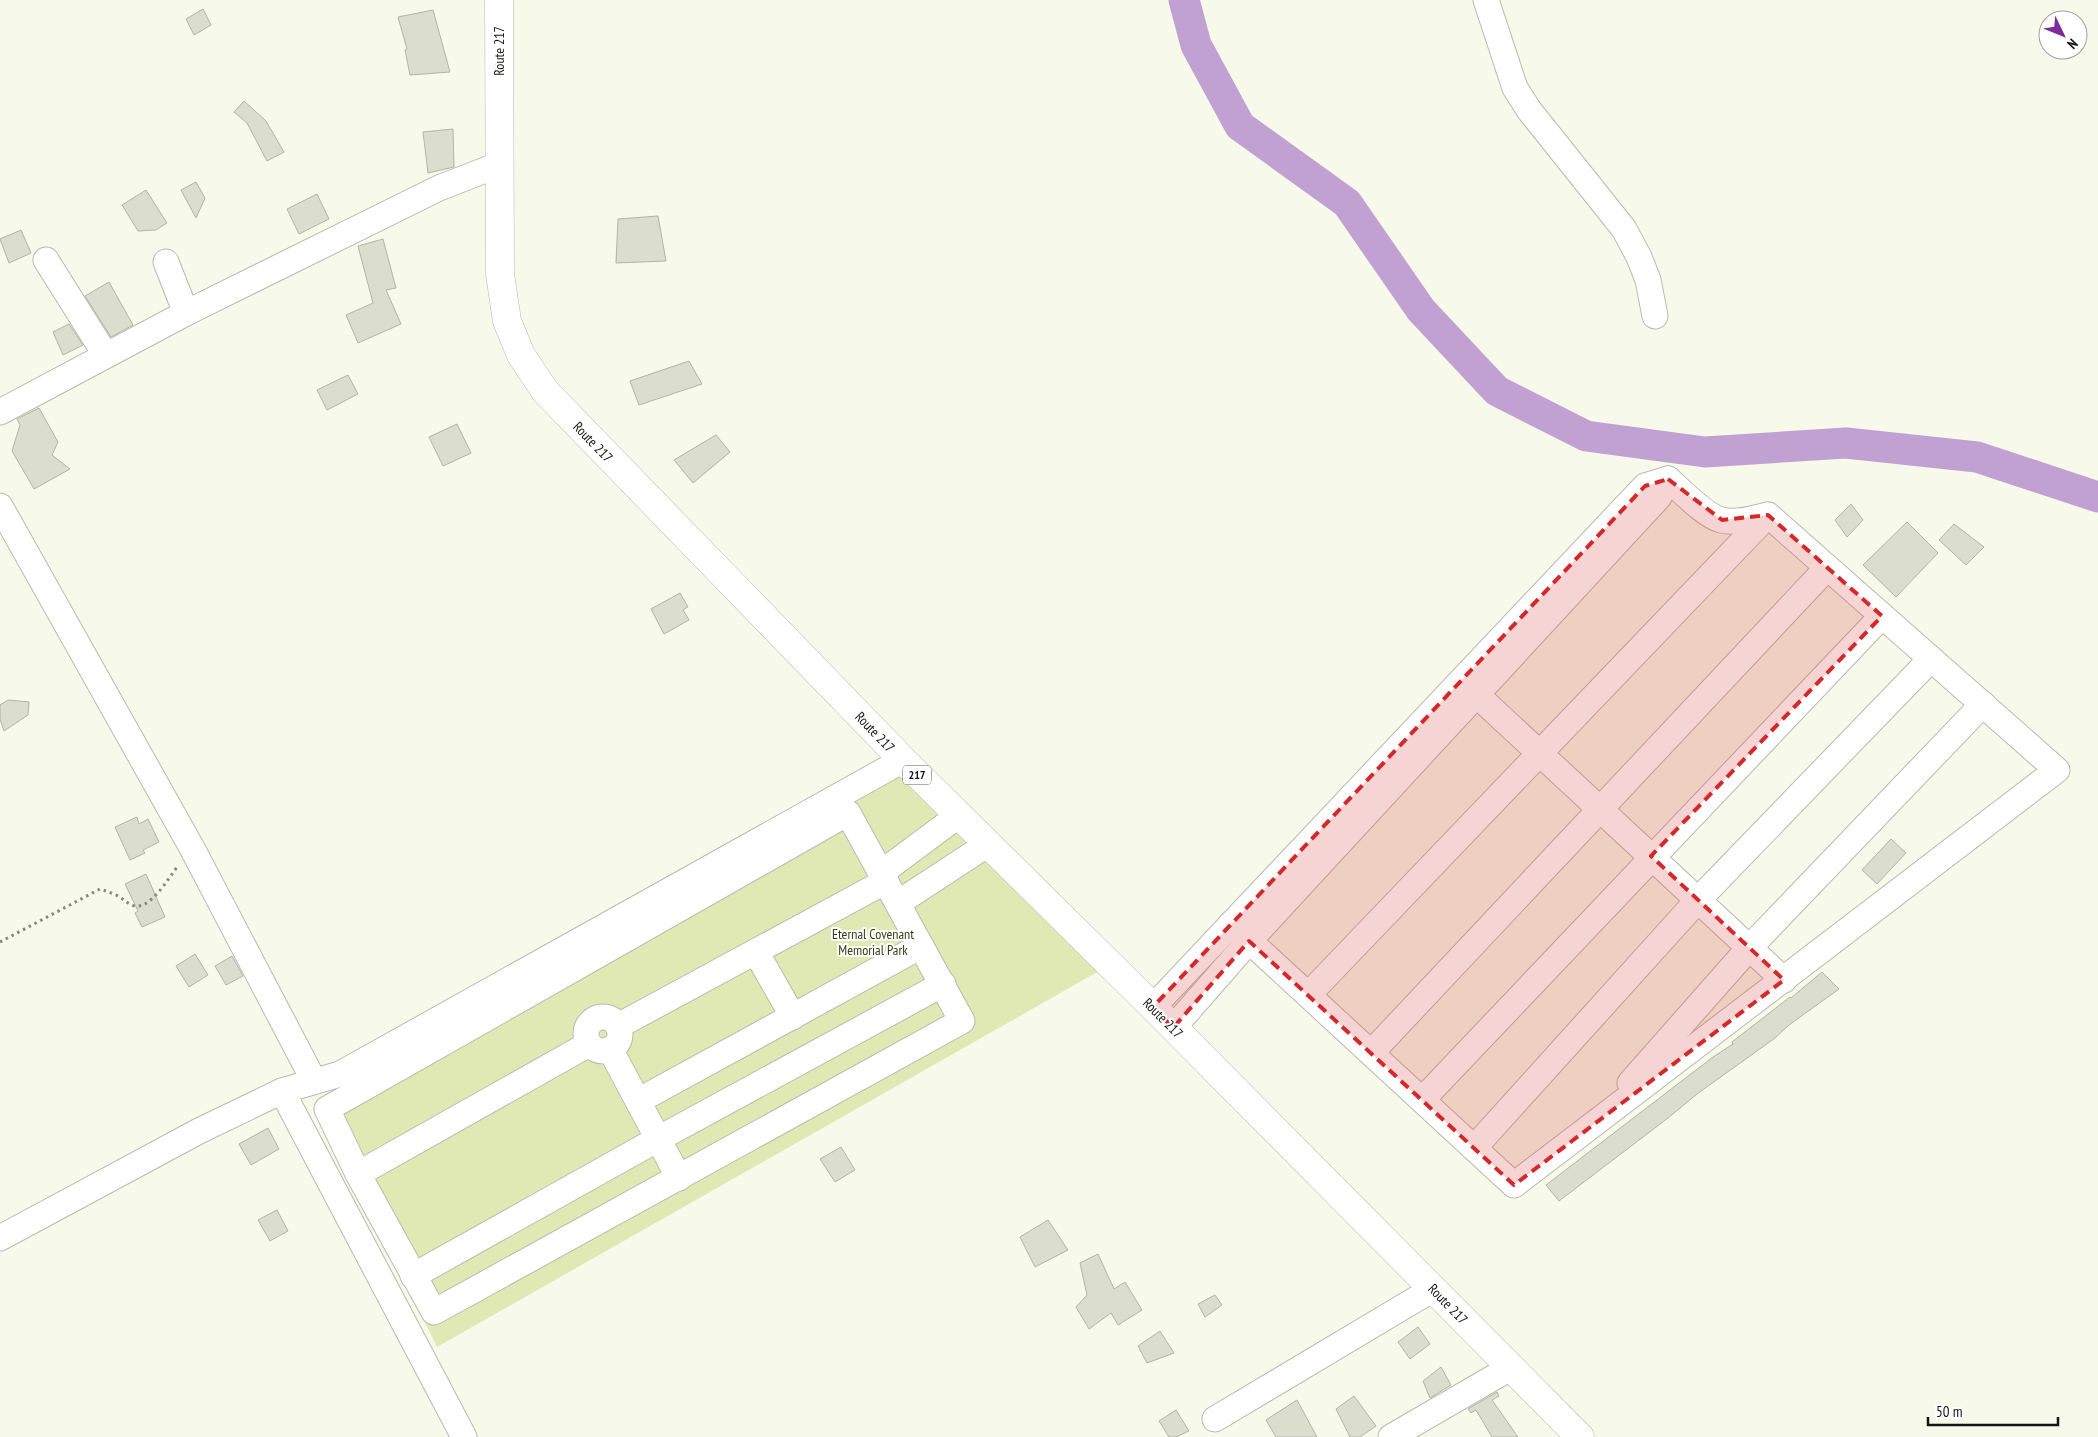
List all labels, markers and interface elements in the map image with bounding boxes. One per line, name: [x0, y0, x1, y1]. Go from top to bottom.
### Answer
north arrow: [2038, 10, 2088, 60]
street label: Route 217: [490, 26, 508, 76]
text: N: [2063, 35, 2082, 53]
street label: Route 217: [569, 418, 617, 466]
street label: Route 217: [851, 708, 899, 756]
road number: 217: [903, 766, 931, 784]
park label: Eternal Covenant Memorial Park: [832, 925, 914, 959]
street label: Route 217: [1139, 994, 1187, 1042]
street label: Route 217: [1424, 1280, 1472, 1328]
scale bar: [1928, 1394, 2058, 1426]
text: 50 m: [1936, 1402, 1962, 1421]

